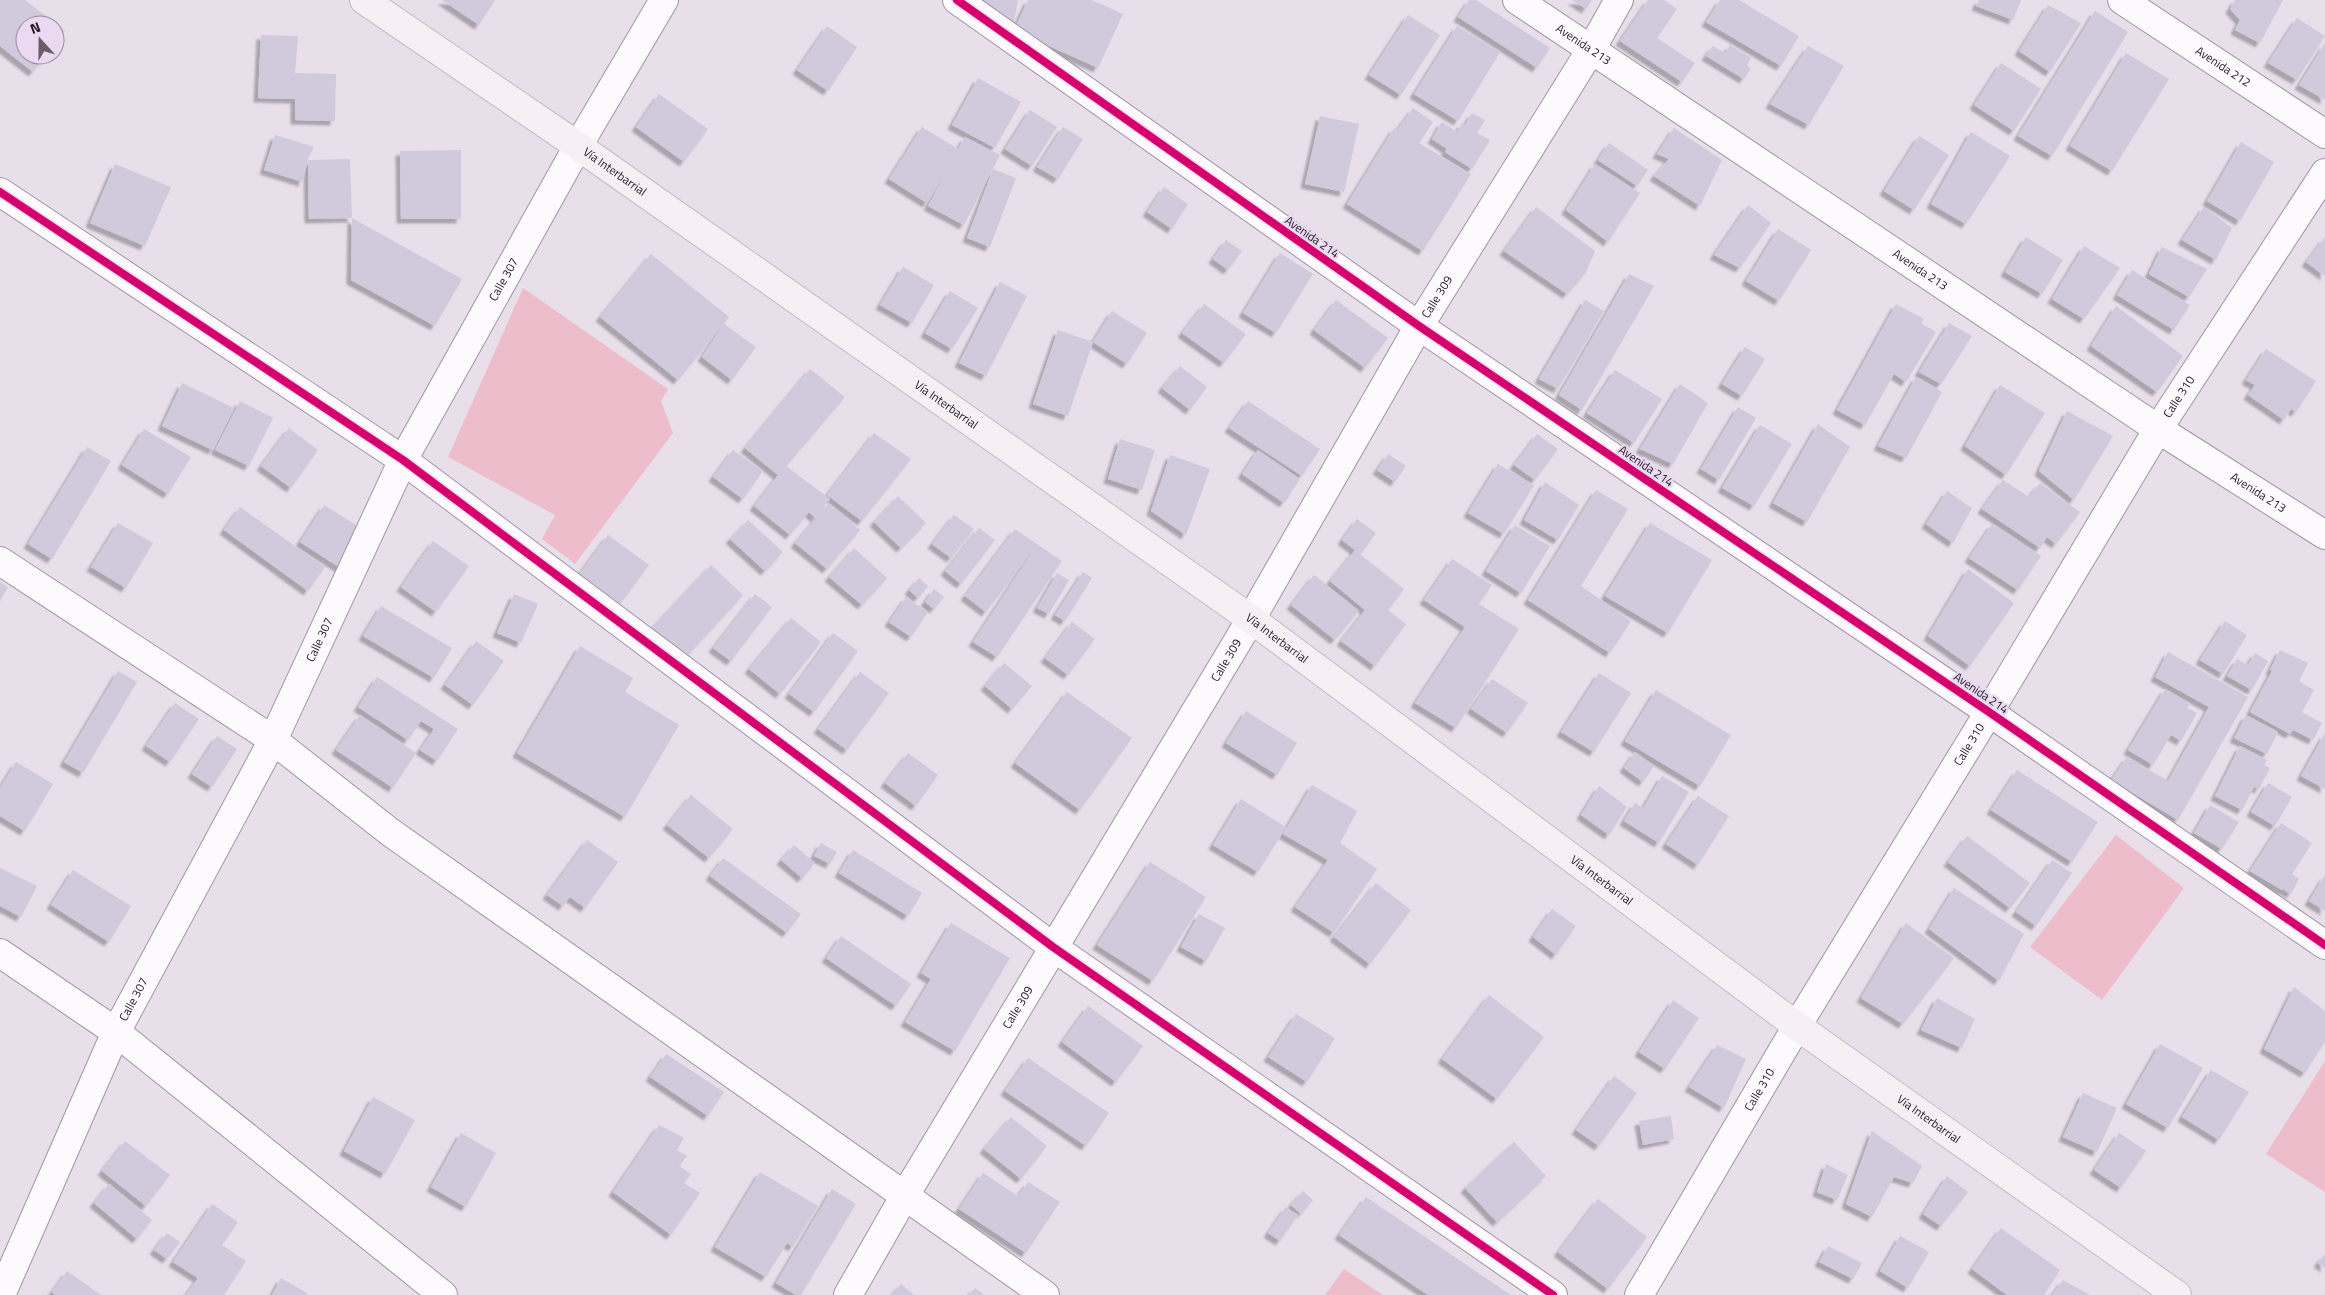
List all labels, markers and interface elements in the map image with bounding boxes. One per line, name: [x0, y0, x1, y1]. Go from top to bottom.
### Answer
north arrow: [15, 15, 65, 65]
text: N: [27, 16, 43, 39]
street label: Avenida 213: [1552, 19, 1615, 69]
street label: Avenida 212: [2192, 41, 2255, 92]
street label: Vía Interbarrial: [579, 142, 651, 201]
street label: Avenida 214: [1281, 211, 1344, 263]
street label: Avenida 213: [1889, 244, 1952, 295]
street label: Calle 307: [483, 254, 523, 304]
street label: Calle 309: [1416, 271, 1457, 322]
street label: Calle 310: [2158, 371, 2199, 421]
street label: Vía Interbarrial: [911, 375, 982, 433]
street label: Avenida 214: [1615, 440, 1678, 491]
street label: Avenida 213: [2227, 467, 2290, 517]
street label: Vía Interbarrial: [1242, 608, 1313, 668]
street label: Calle 307: [301, 614, 338, 665]
street label: Calle 309: [1206, 635, 1246, 685]
street label: Avenida 214: [1950, 667, 2013, 718]
street label: Calle 310: [1948, 719, 1989, 769]
street label: Vía Interbarrial: [1567, 850, 1637, 910]
street label: Calle 307: [114, 974, 153, 1024]
street label: Calle 309: [997, 982, 1038, 1032]
street label: Calle 310: [1739, 1064, 1779, 1115]
street label: Vía Interbarrial: [1893, 1090, 1965, 1148]

